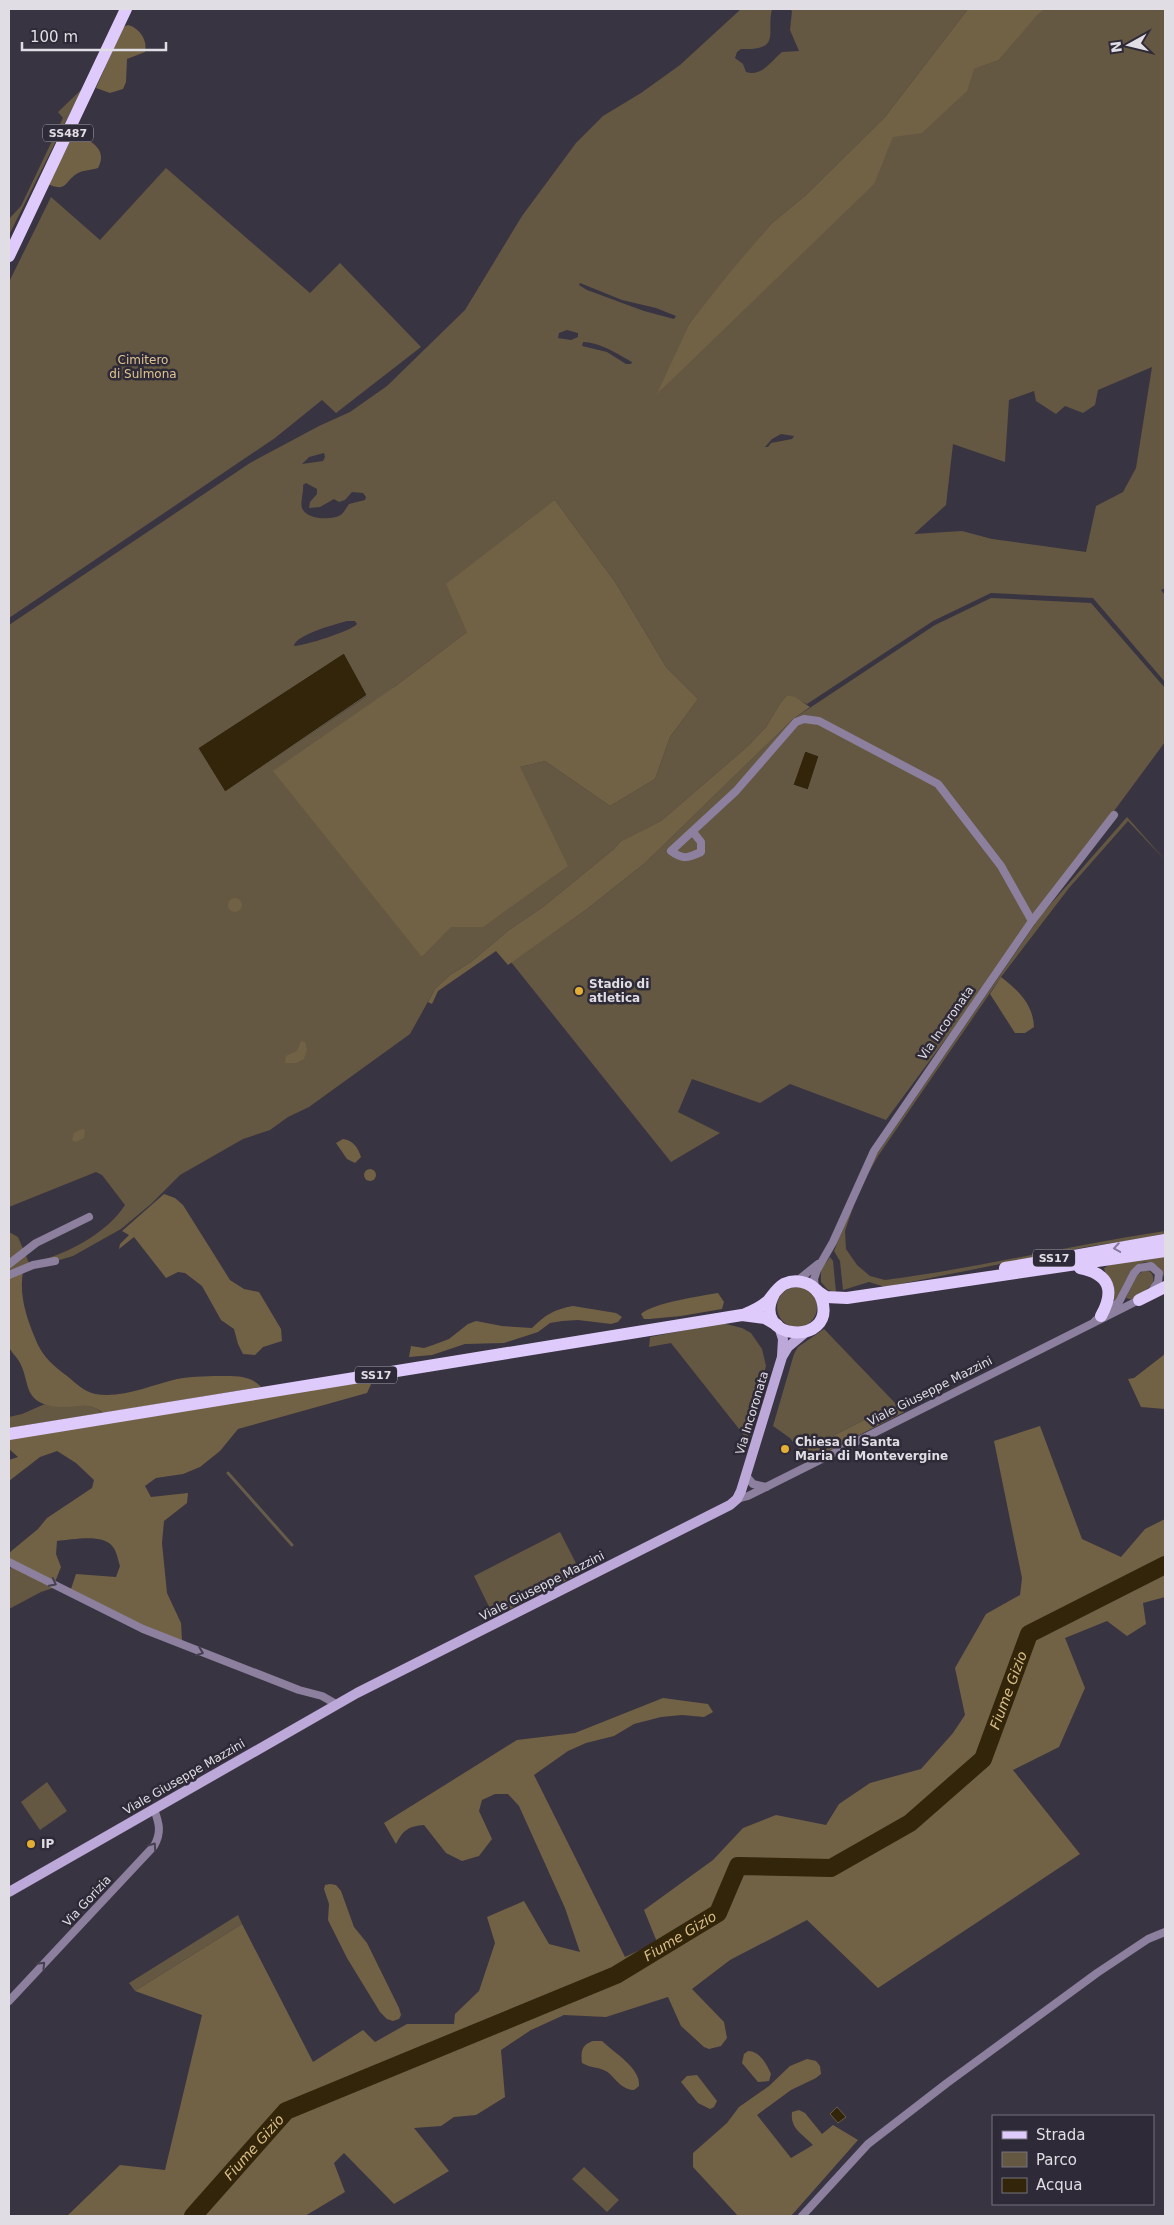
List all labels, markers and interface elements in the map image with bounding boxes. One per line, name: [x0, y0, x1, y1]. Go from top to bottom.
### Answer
scale bar: [22, 20, 166, 52]
north arrow: [1104, 20, 1154, 70]
text: 100 m: [30, 28, 78, 46]
text: N: [1107, 40, 1125, 54]
road number: SS487: [43, 125, 93, 142]
park label: Cimitero di Sulmona: [109, 353, 177, 381]
place label: Stadio di atletica: [589, 977, 649, 1005]
street label: Via Incoronata: [915, 984, 977, 1062]
marker: Stadio di atletica: [573, 985, 585, 997]
one-way arrow: [1113, 1242, 1122, 1252]
road number: SS17: [1033, 1250, 1075, 1266]
street label: Viale Giuseppe Mazzini: [865, 1353, 995, 1429]
road number: SS17: [355, 1366, 397, 1384]
street label: Via Incoronata: [733, 1370, 771, 1456]
place label: Chiesa di Santa Maria di Montevergine: [795, 1435, 948, 1463]
marker: Chiesa di Santa Maria di Montevergine: [779, 1443, 791, 1455]
street label: Viale Giuseppe Mazzini: [477, 1548, 607, 1624]
one-way arrow: [48, 1577, 57, 1587]
one-way arrow: [195, 1646, 203, 1656]
water label: Fiume Gizio: [987, 1649, 1030, 1731]
street label: Viale Giuseppe Mazzini: [121, 1736, 247, 1818]
place label: IP: [41, 1837, 54, 1851]
marker: IP: [25, 1838, 37, 1850]
one-way arrow: [147, 1843, 156, 1852]
street label: Via Gorizia: [60, 1873, 114, 1929]
water label: Fiume Gizio: [641, 1908, 719, 1964]
one-way arrow: [36, 1962, 45, 1971]
water label: Fiume Gizio: [221, 2111, 287, 2183]
legend: [992, 2115, 1154, 2205]
text: Strada: [1036, 2126, 1085, 2144]
text: Parco: [1036, 2151, 1077, 2169]
text: Acqua: [1036, 2176, 1082, 2194]

